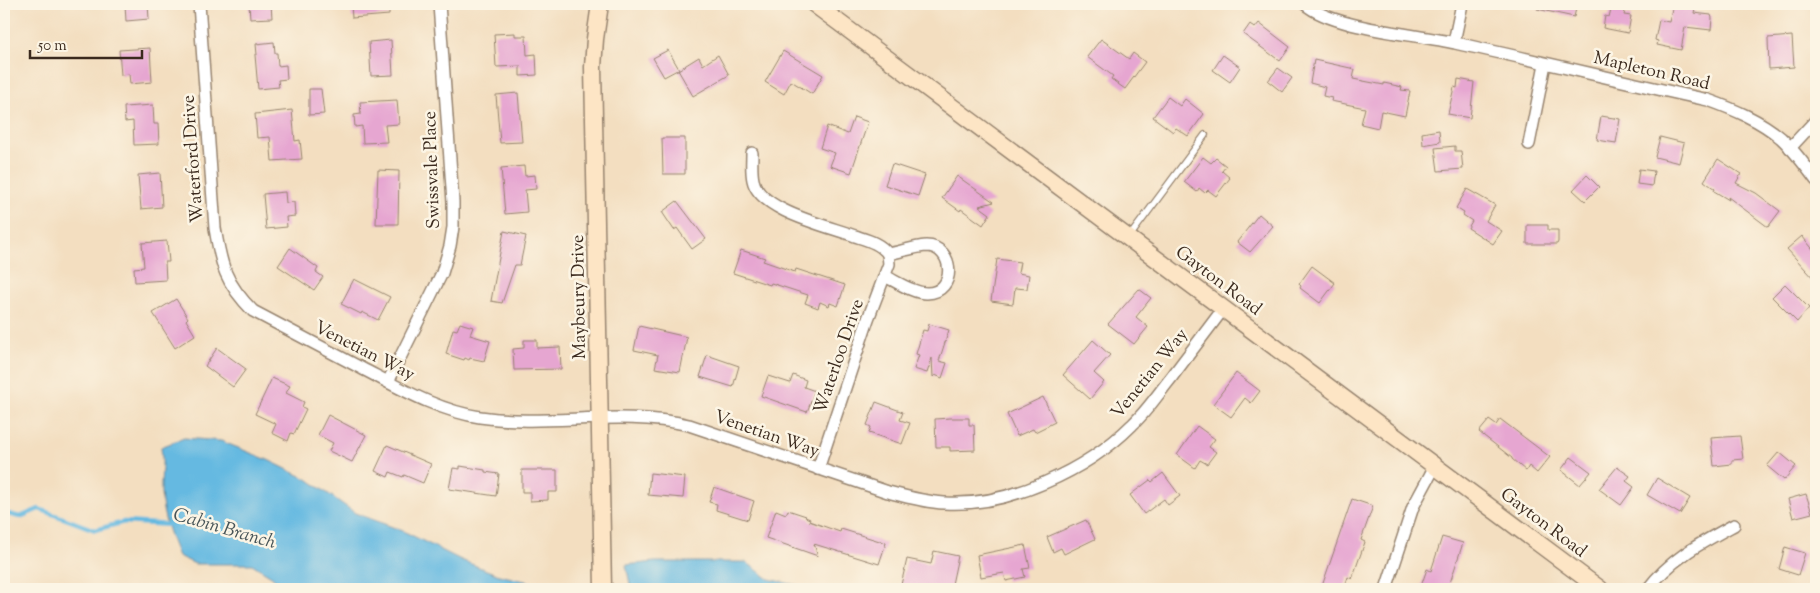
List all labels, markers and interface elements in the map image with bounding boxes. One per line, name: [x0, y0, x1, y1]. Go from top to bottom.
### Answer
scale bar: [30, 28, 142, 60]
text: 50 m: [37, 36, 67, 57]
street label: Mapleton Road: [1591, 46, 1712, 98]
street label: Waterford Drive: [177, 94, 211, 224]
street label: Swissvale Place: [418, 111, 448, 229]
street label: Maybeury Drive: [566, 234, 594, 360]
street label: Gayton Road: [1169, 240, 1267, 323]
street label: Waterloo Drive: [808, 296, 872, 418]
street label: Venetian Way: [309, 315, 419, 388]
street label: Venetian Way: [1106, 323, 1195, 425]
street label: Venetian Way: [710, 405, 823, 465]
street label: Gayton Road: [1494, 482, 1592, 565]
water label: Cabin Branch: [170, 502, 280, 557]

